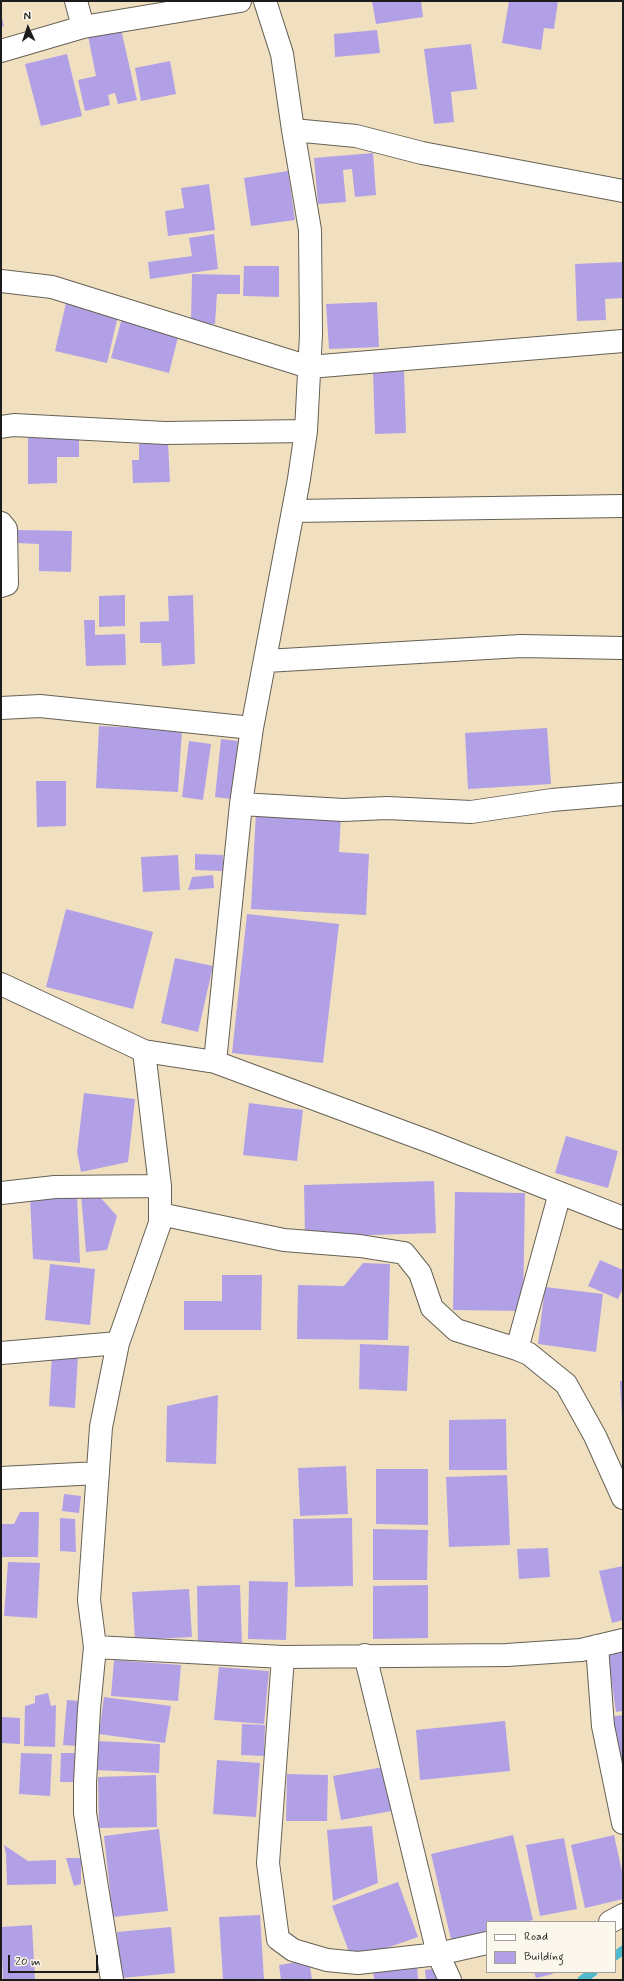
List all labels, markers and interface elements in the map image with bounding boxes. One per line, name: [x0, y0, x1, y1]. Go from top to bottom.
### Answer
north arrow: [8, 8, 48, 48]
text: N: [23, 9, 31, 23]
legend: [486, 1921, 616, 1973]
text: Road: [524, 1929, 548, 1945]
scale bar: [10, 1947, 100, 1973]
text: Building: [524, 1949, 564, 1965]
text: 20 m: [15, 1954, 41, 1970]

